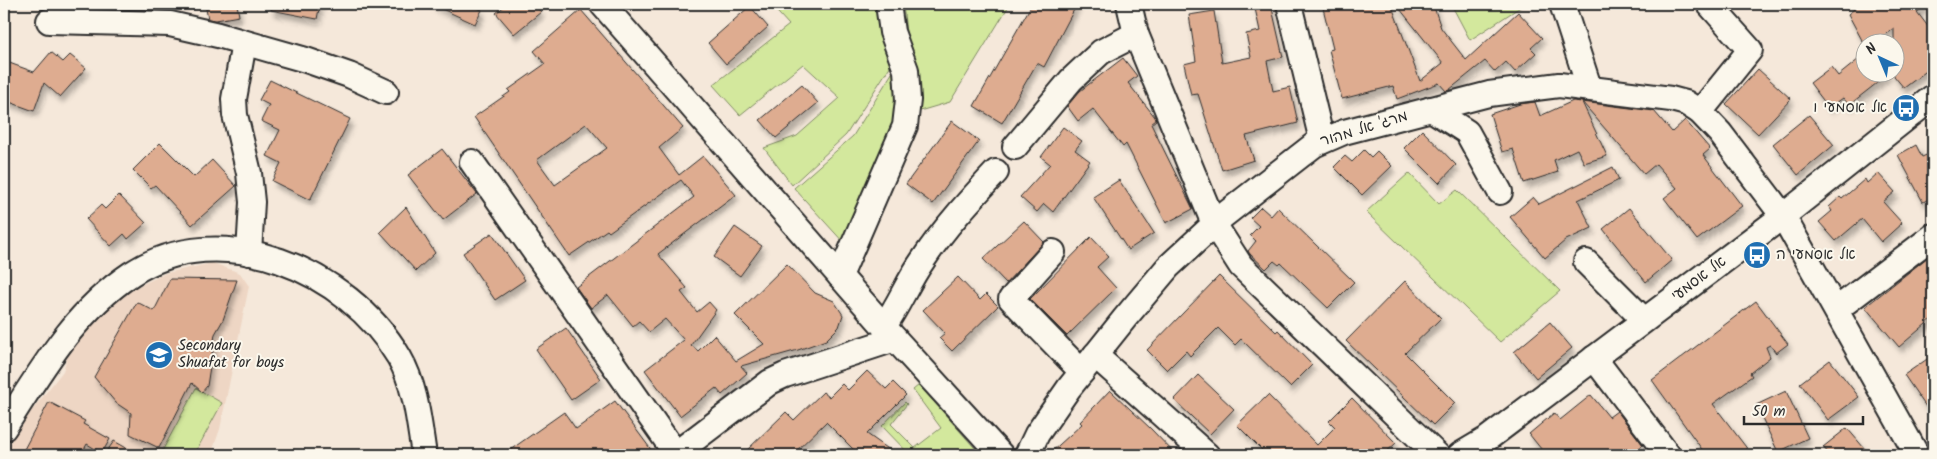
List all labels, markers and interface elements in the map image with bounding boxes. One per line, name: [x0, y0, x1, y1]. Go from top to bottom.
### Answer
north arrow: [1854, 32, 1904, 82]
text: N: [1861, 38, 1883, 60]
bus stop icon: אל אסמעי ו: [1891, 93, 1921, 123]
place label: אל אסמעי ו: [1813, 96, 1887, 120]
street label: מרג' אל מהור: [1317, 104, 1411, 154]
bus stop icon: אל אסמעי ה: [1742, 240, 1772, 270]
place label: אל אסמעי ה: [1776, 243, 1855, 267]
street label: אל אסמעי: [1666, 250, 1732, 308]
place label: Secondary Shuafat for boys: [178, 334, 285, 375]
school or university icon: Secondary Shuafat for boys: [144, 340, 174, 370]
scale bar: [1744, 394, 1863, 426]
text: 50 m: [1752, 400, 1786, 424]

